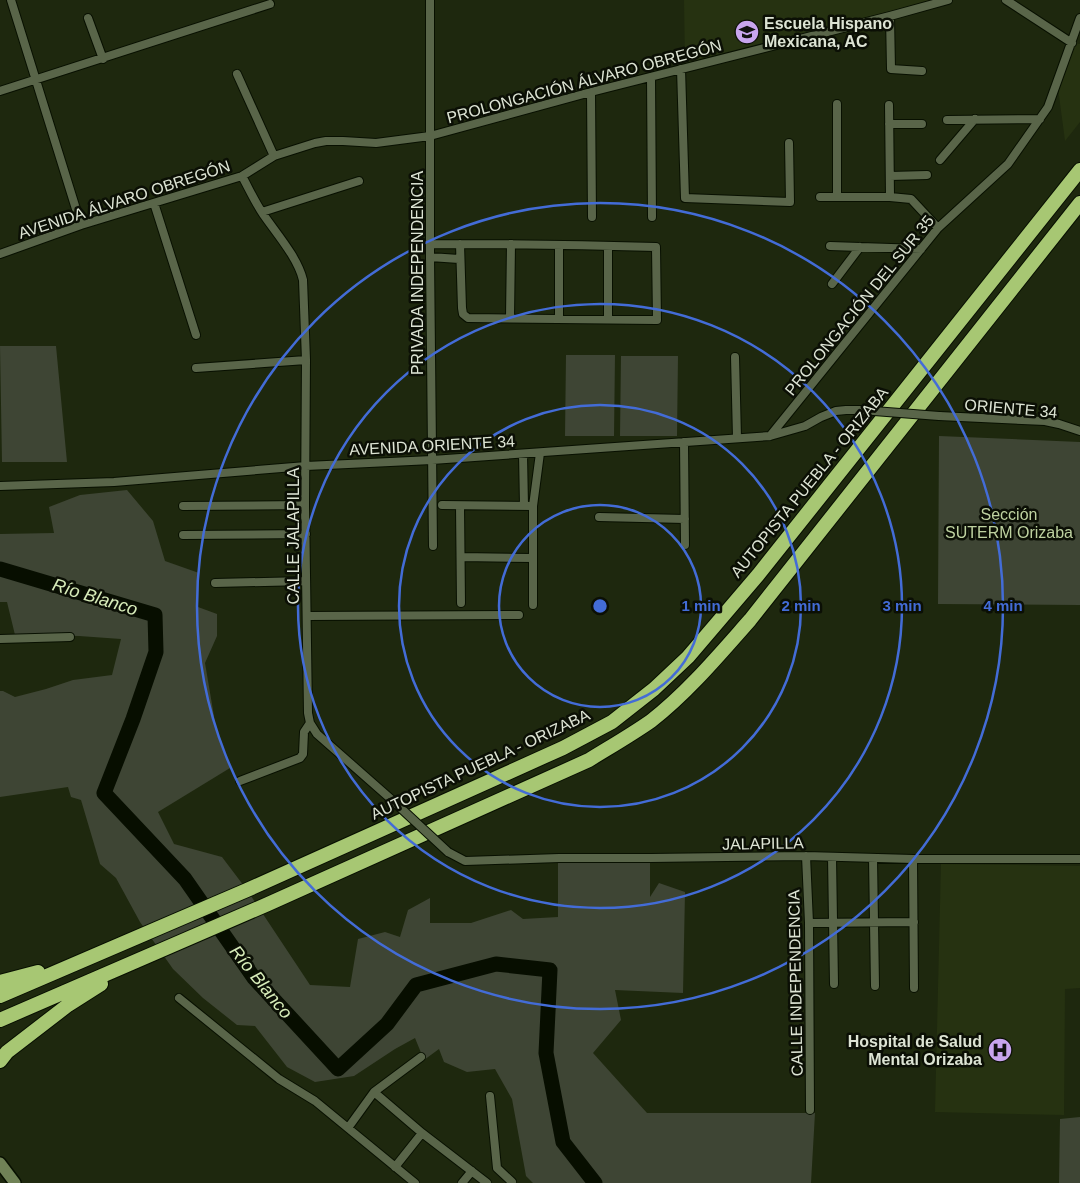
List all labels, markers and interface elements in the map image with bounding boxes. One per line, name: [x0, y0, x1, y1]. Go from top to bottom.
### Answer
place label: Escuela Hispano Mexicana, AC: [764, 15, 892, 50]
school or university icon: Escuela Hispano Mexicana, AC: [734, 19, 760, 45]
street label: PROLONGACIÓN ÁLVARO OBREGÓN: [445, 36, 723, 126]
street label: AVENIDA ÁLVARO OBREGÓN: [16, 156, 232, 242]
street label: PRIVADA INDEPENDENCIA: [409, 171, 426, 375]
street label: PROLONGACIÓN DEL SUR 35: [781, 211, 937, 399]
street label: AUTOPISTA PUEBLA - ORIZABA: [727, 384, 892, 581]
street label: ORIENTE 34: [964, 396, 1058, 421]
street label: AVENIDA ORIENTE 34: [349, 433, 515, 458]
street label: CALLE JALAPILLA: [285, 467, 302, 604]
park label: Sección SUTERM Orizaba: [945, 506, 1073, 541]
water label: Río Blanco: [50, 575, 140, 619]
centre of rings: [591, 597, 609, 615]
text: 1 min: [681, 597, 721, 614]
text: 2 min: [781, 597, 821, 614]
text: 3 min: [882, 597, 922, 614]
text: 4 min: [983, 597, 1023, 614]
street label: AUTOPISTA PUEBLA - ORIZABA: [368, 706, 593, 823]
street label: JALAPILLA: [722, 834, 804, 853]
street label: CALLE INDEPENDENCIA: [785, 889, 806, 1076]
water label: Río Blanco: [226, 941, 296, 1023]
place label: Hospital de Salud Mental Orizaba: [848, 1033, 982, 1068]
hospital icon: Hospital de Salud Mental Orizaba: [987, 1037, 1013, 1063]

